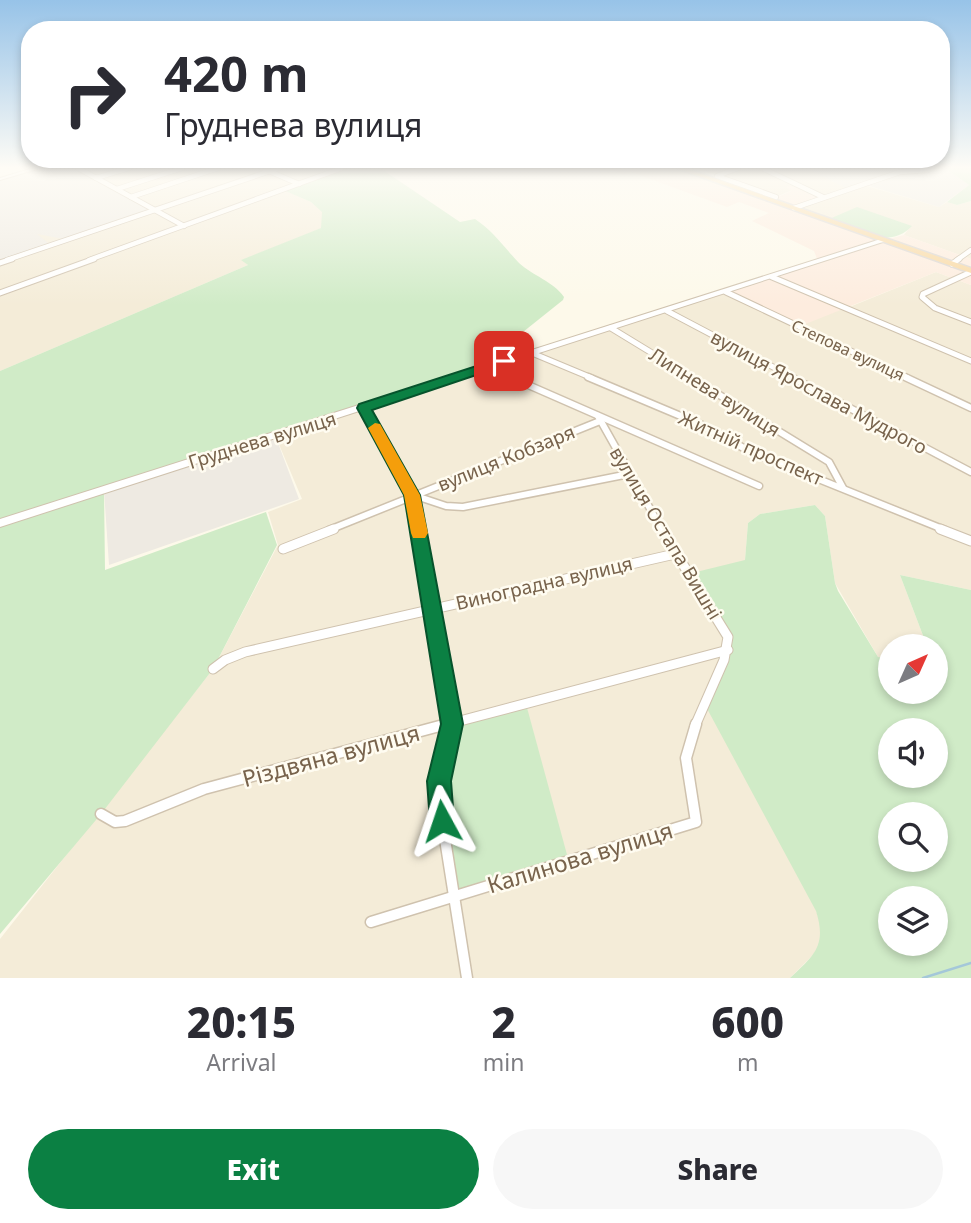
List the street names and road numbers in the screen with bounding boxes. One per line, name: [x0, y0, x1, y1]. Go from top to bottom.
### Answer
street label: Степова вулиця: [788, 314, 908, 386]
street label: вулиця Ярослава Мудрого: [706, 324, 932, 460]
street label: Липнева вулиця: [645, 341, 785, 443]
street label: Житній проспект: [675, 404, 828, 492]
street label: Груднева вулиця: [185, 405, 339, 475]
street label: вулиця Кобзаря: [433, 419, 579, 497]
street label: вулиця Остапа Вишні: [604, 442, 728, 624]
street label: Виноградна вулиця: [453, 550, 635, 616]
street label: Різдвяна вулиця: [238, 716, 423, 794]
street label: Калинова вулиця: [483, 814, 677, 901]

